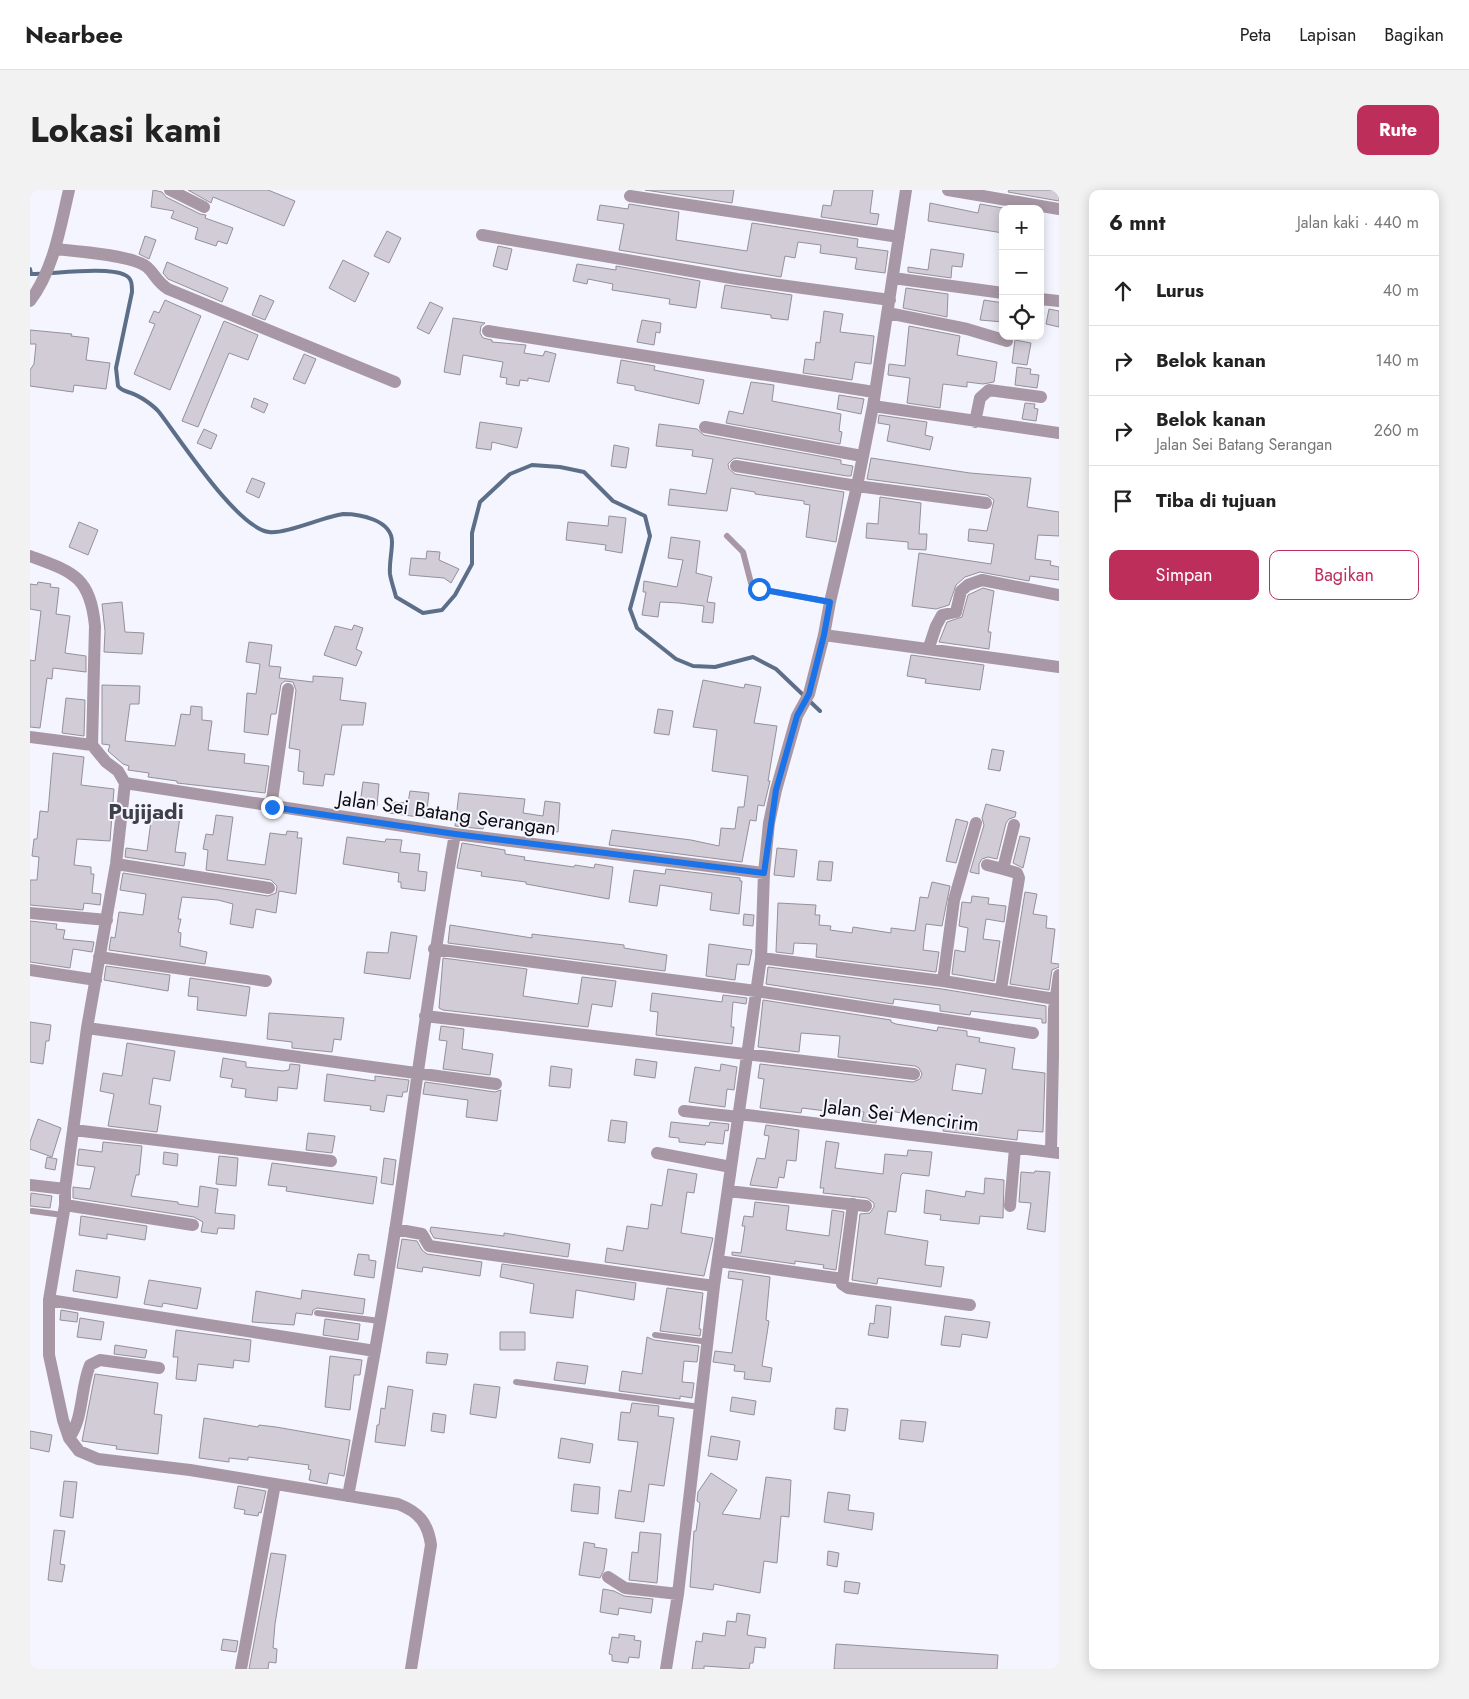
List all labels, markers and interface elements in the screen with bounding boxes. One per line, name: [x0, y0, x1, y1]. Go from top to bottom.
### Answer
text: Nearbee: [25, 17, 123, 52]
text: Peta: [1240, 22, 1271, 48]
text: Lapisan: [1299, 22, 1356, 48]
text: Bagikan: [1384, 22, 1444, 48]
text: Lokasi kami: [30, 105, 222, 155]
button: Rute: [1357, 105, 1439, 155]
map controls: [999, 205, 1044, 340]
button: +: [999, 205, 1044, 250]
text: 6 mnt: [1109, 208, 1165, 238]
text: Jalan kaki · 440 m: [1297, 211, 1419, 234]
button: −: [999, 250, 1044, 295]
icon: ahead: [1109, 277, 1137, 305]
text: Lurus: [1156, 277, 1204, 304]
text: 40 m: [1383, 279, 1419, 302]
button: locate: [999, 295, 1044, 340]
icon: right: [1109, 347, 1137, 375]
text: Belok kanan: [1156, 347, 1266, 374]
text: 140 m: [1376, 349, 1419, 372]
text: Belok kanan: [1156, 406, 1266, 433]
icon: right: [1109, 417, 1137, 445]
text: 260 m: [1374, 419, 1419, 442]
text: Jalan Sei Batang Serangan: [1156, 433, 1332, 456]
icon: arrive: [1109, 487, 1137, 515]
text: Tiba di tujuan: [1156, 487, 1276, 514]
button: Simpan: [1109, 550, 1259, 600]
button: Bagikan: [1269, 550, 1419, 600]
route start: [748, 578, 771, 601]
street label: Jalan Sei Batang Serangan: [333, 783, 558, 843]
district label: Pujijadi: [108, 795, 184, 827]
route end: [261, 796, 284, 819]
street label: Jalan Sei Mencirim: [818, 1091, 981, 1139]

